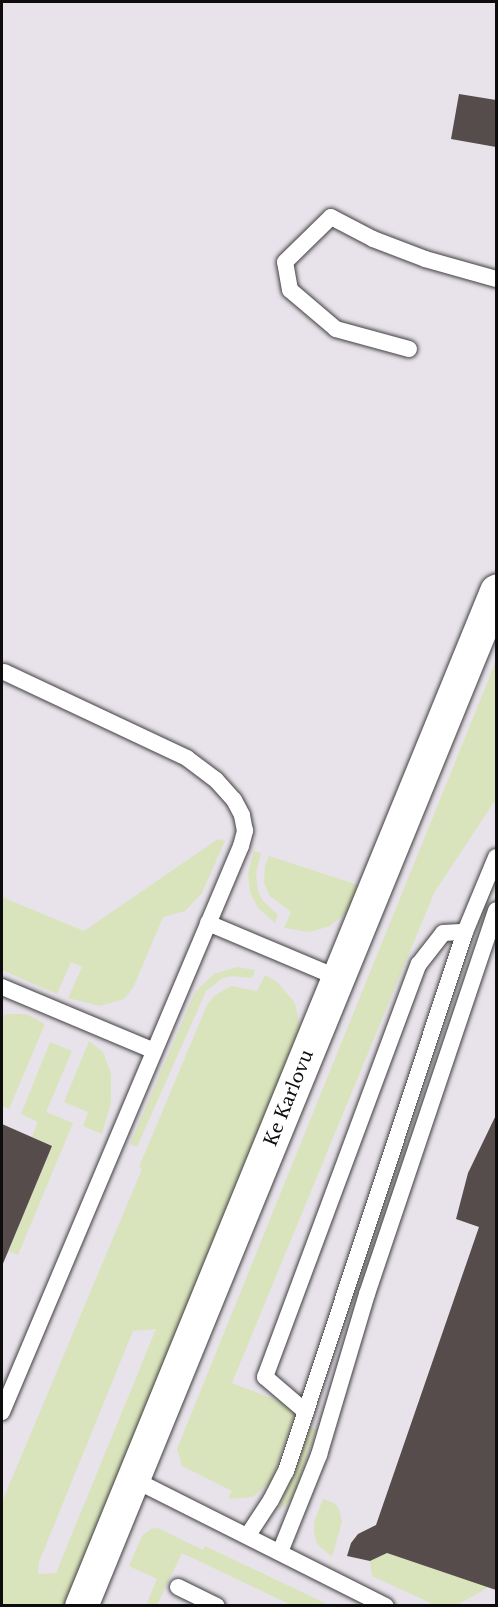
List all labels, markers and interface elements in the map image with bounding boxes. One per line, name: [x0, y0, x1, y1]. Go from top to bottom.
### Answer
street label: Ke Karlovu: [260, 1047, 318, 1149]

